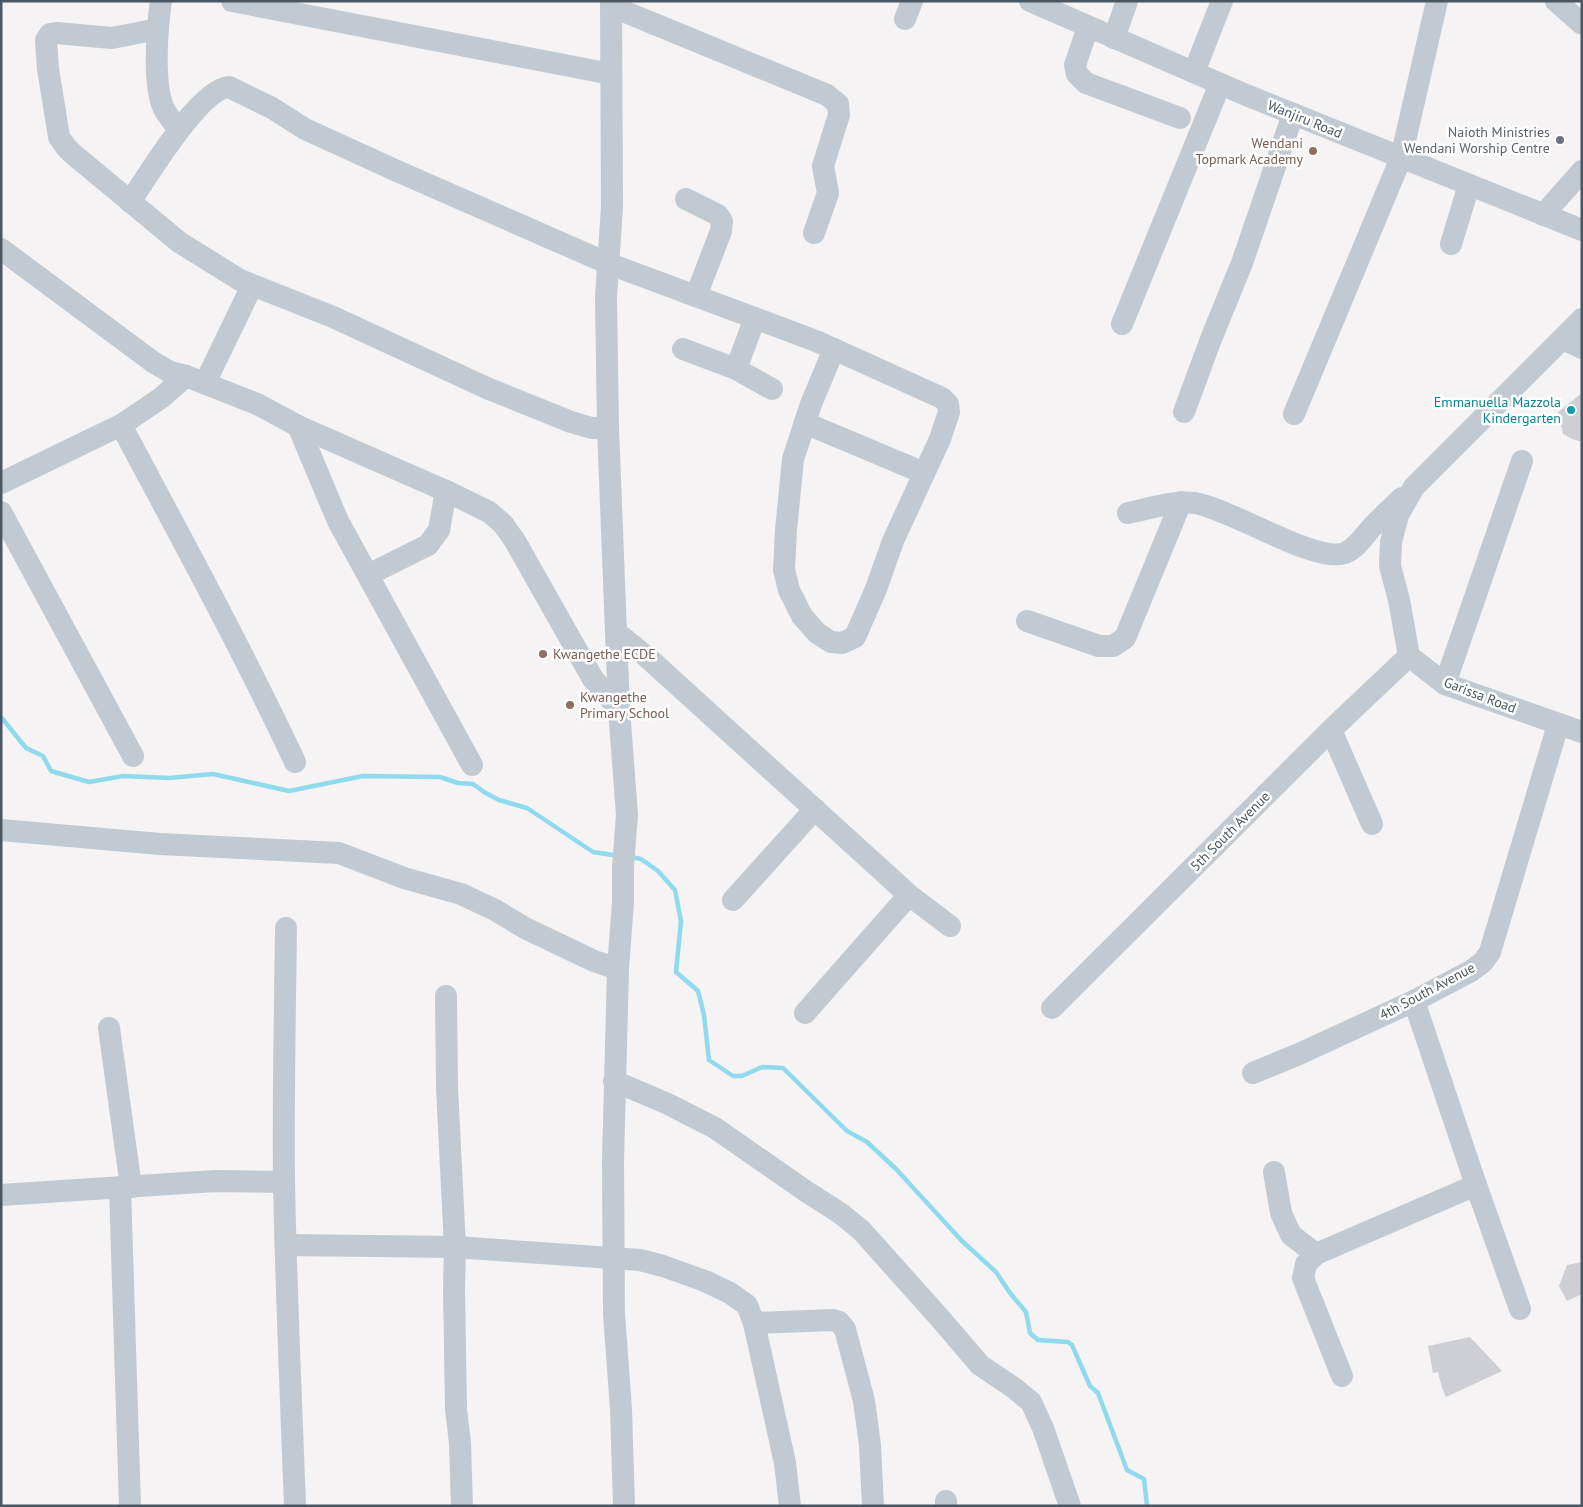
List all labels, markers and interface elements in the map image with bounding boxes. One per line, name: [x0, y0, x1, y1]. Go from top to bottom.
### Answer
street label: Wanjiru Road: [1265, 96, 1345, 142]
place label: Naioth Ministries Wendani Worship Centre: [1404, 123, 1550, 157]
place label: Wendani Topmark Academy: [1195, 134, 1303, 168]
marker: Naioth Ministries Wendani Worship Centre: [1554, 134, 1566, 146]
marker: Wendani Topmark Academy: [1307, 145, 1319, 157]
place label: Emmanuella Mazzola Kindergarten: [1434, 393, 1561, 427]
marker: Emmanuella Mazzola Kindergarten: [1565, 404, 1577, 416]
place label: Kwangethe ECDE: [553, 645, 656, 663]
marker: Kwangethe ECDE: [537, 648, 549, 660]
street label: Garissa Road: [1441, 673, 1519, 717]
place label: Kwangethe Primary School: [580, 688, 669, 722]
marker: Kwangethe Primary School: [564, 699, 576, 711]
street label: 5th South Avenue: [1186, 787, 1274, 875]
street label: 4th South Avenue: [1376, 958, 1478, 1024]

